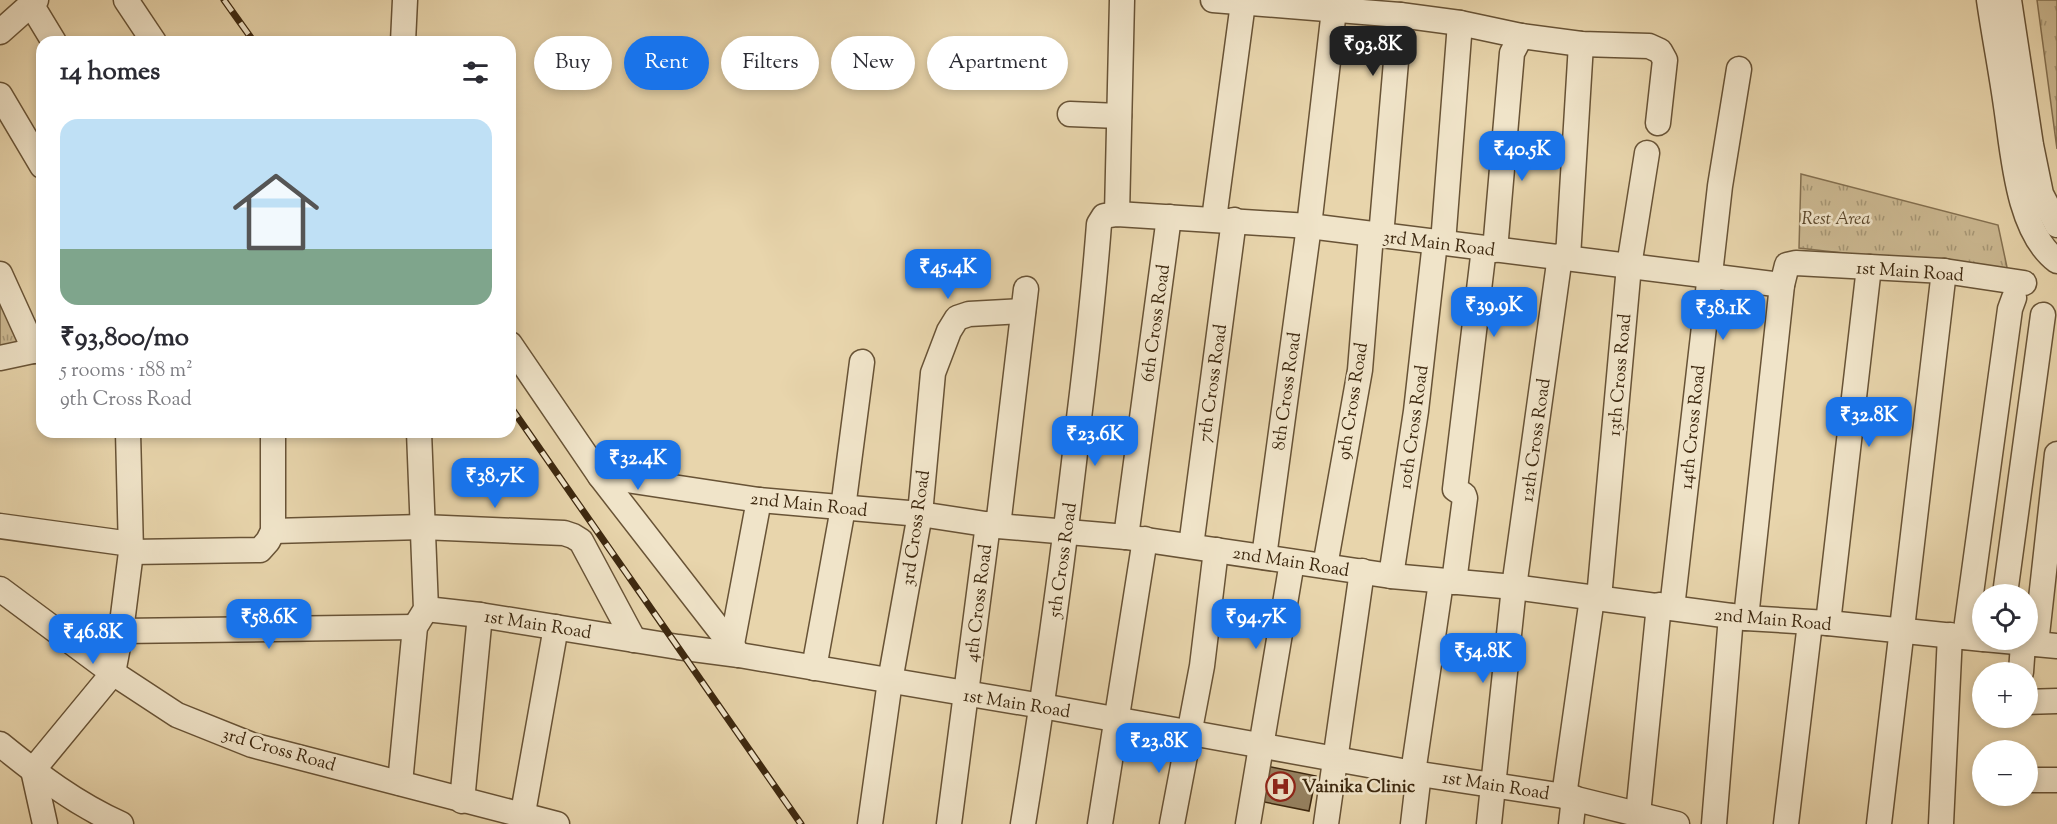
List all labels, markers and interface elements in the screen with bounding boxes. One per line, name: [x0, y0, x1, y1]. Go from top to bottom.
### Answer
pin: ₹93.8K: [1324, 26, 1422, 77]
text: ₹93.8K: [1344, 31, 1402, 60]
chip: Buy: [534, 36, 612, 90]
chip: Rent: [624, 36, 709, 90]
chip: Filters: [721, 36, 819, 90]
chip: New: [831, 36, 915, 90]
chip: Apartment: [927, 36, 1068, 90]
text: 14 homes: [60, 54, 160, 91]
icon: filters: [459, 56, 492, 89]
pin: ₹40.5K: [1473, 131, 1571, 182]
text: ₹40.5K: [1493, 136, 1551, 165]
icon: home: [222, 158, 330, 266]
park label: Rest Area: [1802, 207, 1870, 233]
street label: 3rd Main Road: [1381, 225, 1496, 265]
pin: ₹45.4K: [899, 249, 997, 300]
text: ₹45.4K: [919, 254, 977, 283]
street label: 1st Main Road: [1855, 256, 1965, 290]
street label: 6th Cross Road: [1136, 263, 1178, 384]
pin: ₹39.9K: [1445, 287, 1543, 338]
pin: ₹38.1K: [1674, 290, 1772, 341]
text: ₹39.9K: [1465, 292, 1523, 321]
text: ₹38.1K: [1695, 295, 1751, 324]
street label: 13th Cross Road: [1603, 313, 1639, 438]
text: ₹93,800/mo: [60, 320, 189, 357]
street label: 7th Cross Road: [1193, 323, 1235, 444]
street label: 8th Cross Road: [1267, 331, 1309, 452]
street label: 9th Cross Road: [1332, 341, 1376, 462]
text: 5 rooms · 188 m²: [60, 357, 193, 386]
street label: 10th Cross Road: [1393, 363, 1437, 491]
street label: 14th Cross Road: [1675, 364, 1713, 491]
street label: 12th Cross Road: [1515, 377, 1559, 504]
text: 9th Cross Road: [60, 386, 192, 415]
pin: ₹32.8K: [1820, 397, 1918, 448]
text: ₹32.8K: [1840, 402, 1898, 431]
pin: ₹23.6K: [1046, 416, 1144, 467]
text: ₹23.6K: [1066, 421, 1124, 450]
pin: ₹32.4K: [589, 440, 687, 491]
text: ₹32.4K: [609, 445, 667, 474]
pin: ₹38.7K: [446, 458, 544, 509]
text: ₹38.7K: [466, 463, 524, 492]
street label: 3rd Cross Road: [896, 468, 938, 588]
street label: 2nd Main Road: [749, 487, 869, 525]
street label: 5th Cross Road: [1043, 501, 1085, 621]
street label: 2nd Main Road: [1230, 541, 1351, 585]
street label: 4th Cross Road: [960, 543, 1000, 664]
map controls: [1972, 584, 2038, 806]
button: locate: [1972, 584, 2038, 650]
pin: ₹58.6K: [220, 599, 318, 650]
pin: ₹94.7K: [1207, 599, 1305, 650]
street label: 2nd Main Road: [1713, 603, 1833, 639]
text: ₹58.6K: [240, 604, 298, 633]
text: ₹94.7K: [1226, 604, 1286, 633]
street label: 1st Main Road: [482, 605, 593, 647]
pin: ₹46.8K: [44, 614, 142, 665]
text: ₹46.8K: [63, 619, 123, 648]
pin: ₹54.8K: [1434, 633, 1532, 684]
text: ₹54.8K: [1454, 638, 1512, 667]
button: +: [1972, 662, 2038, 728]
street label: 1st Main Road: [961, 684, 1072, 726]
street label: 3rd Cross Road: [219, 722, 338, 780]
pin: ₹23.8K: [1110, 723, 1208, 774]
text: ₹23.8K: [1130, 728, 1188, 757]
button: −: [1972, 740, 2038, 806]
street label: 1st Main Road: [1440, 766, 1551, 808]
hospital icon: Vainika Clinic: [1265, 770, 1297, 802]
place label: Vainika Clinic: [1302, 775, 1416, 801]

